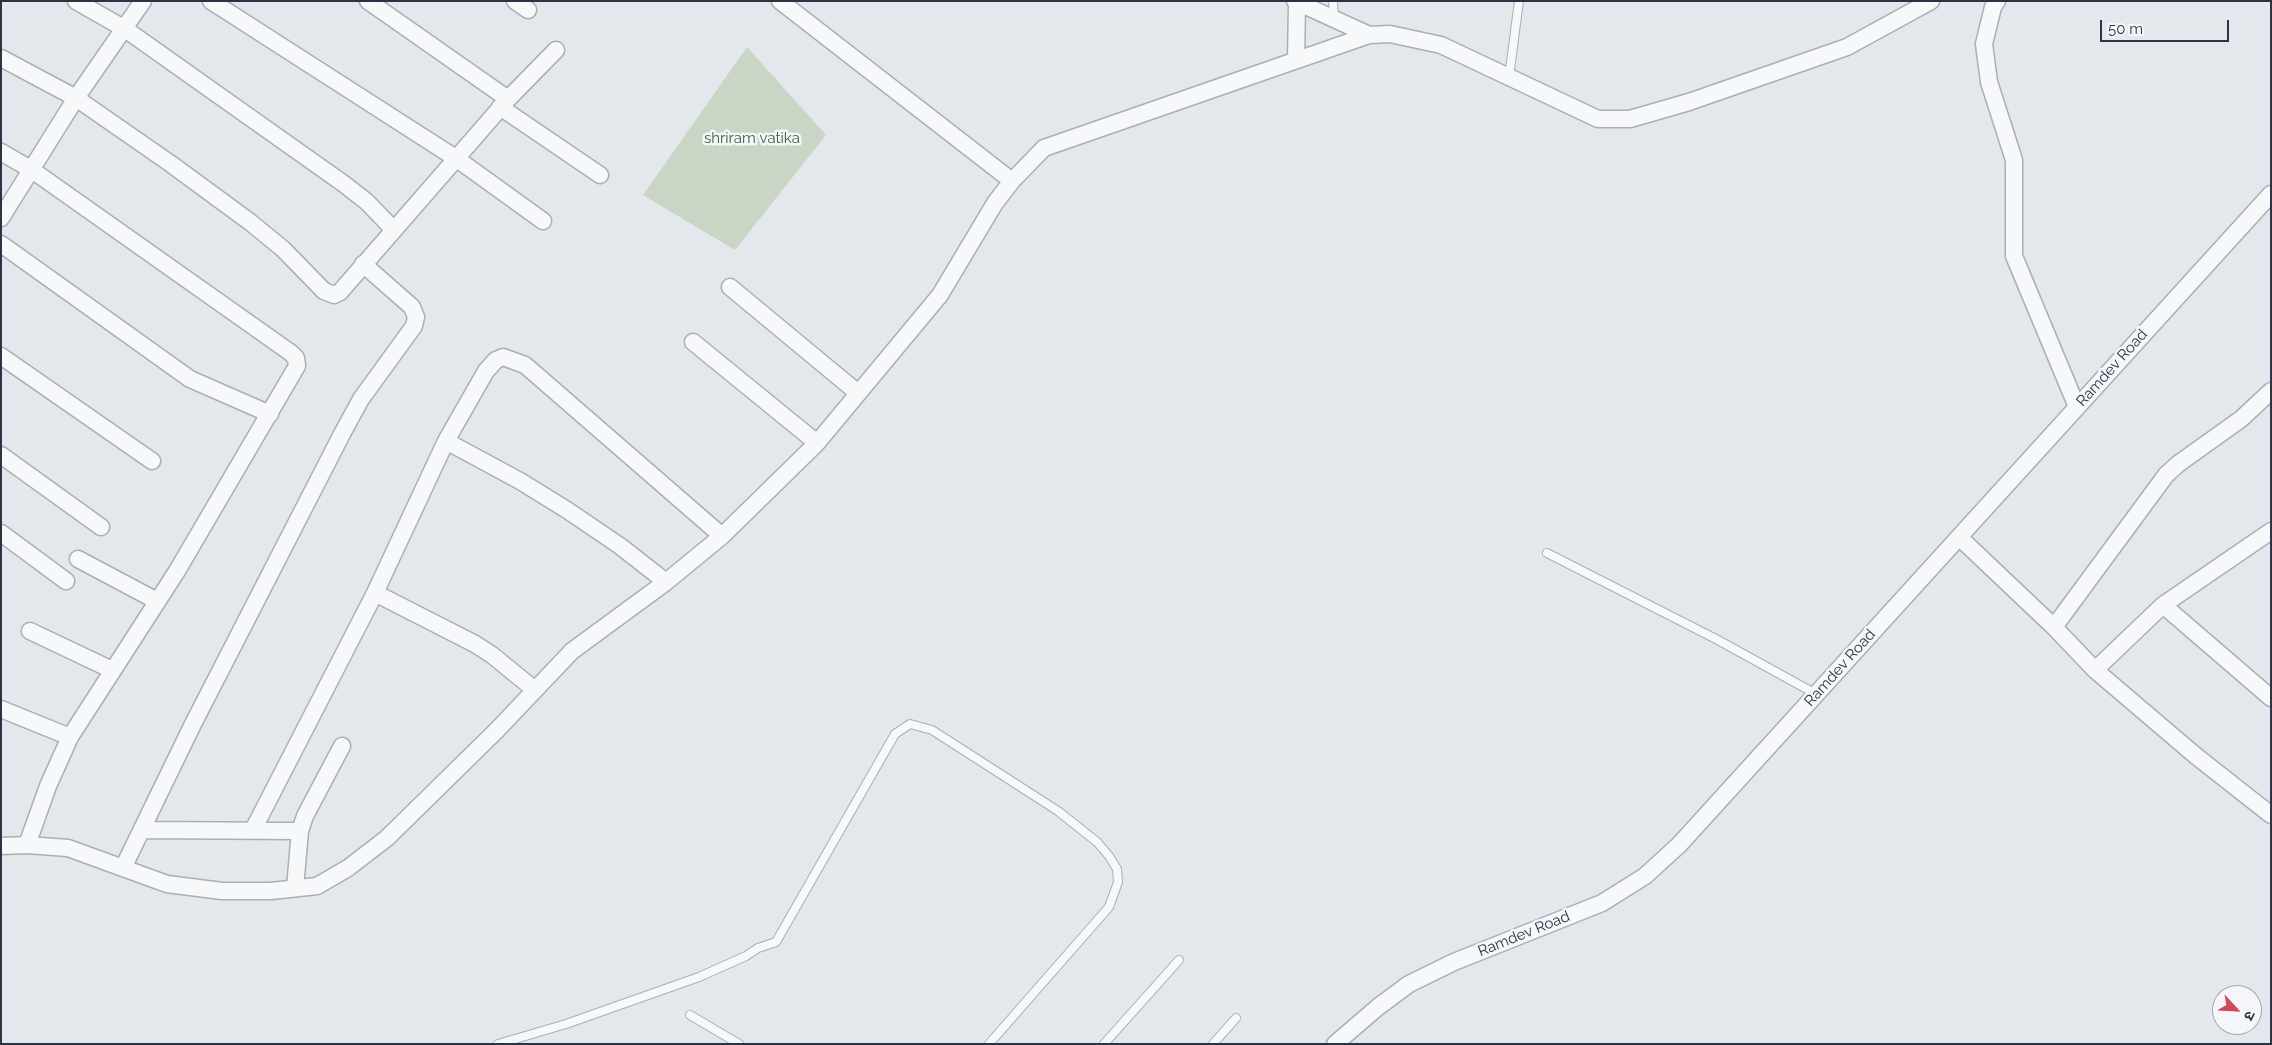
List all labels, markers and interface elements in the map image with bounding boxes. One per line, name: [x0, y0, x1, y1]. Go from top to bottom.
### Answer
scale bar: [2102, 10, 2231, 42]
text: 50 m: [2108, 20, 2143, 38]
park label: shriram vatika: [704, 129, 800, 147]
street label: Ramdev Road: [2073, 326, 2151, 410]
street label: Ramdev Road: [1801, 626, 1879, 710]
street label: Ramdev Road: [1475, 907, 1573, 961]
north arrow: [2212, 985, 2262, 1035]
text: उ: [2241, 1009, 2259, 1023]

